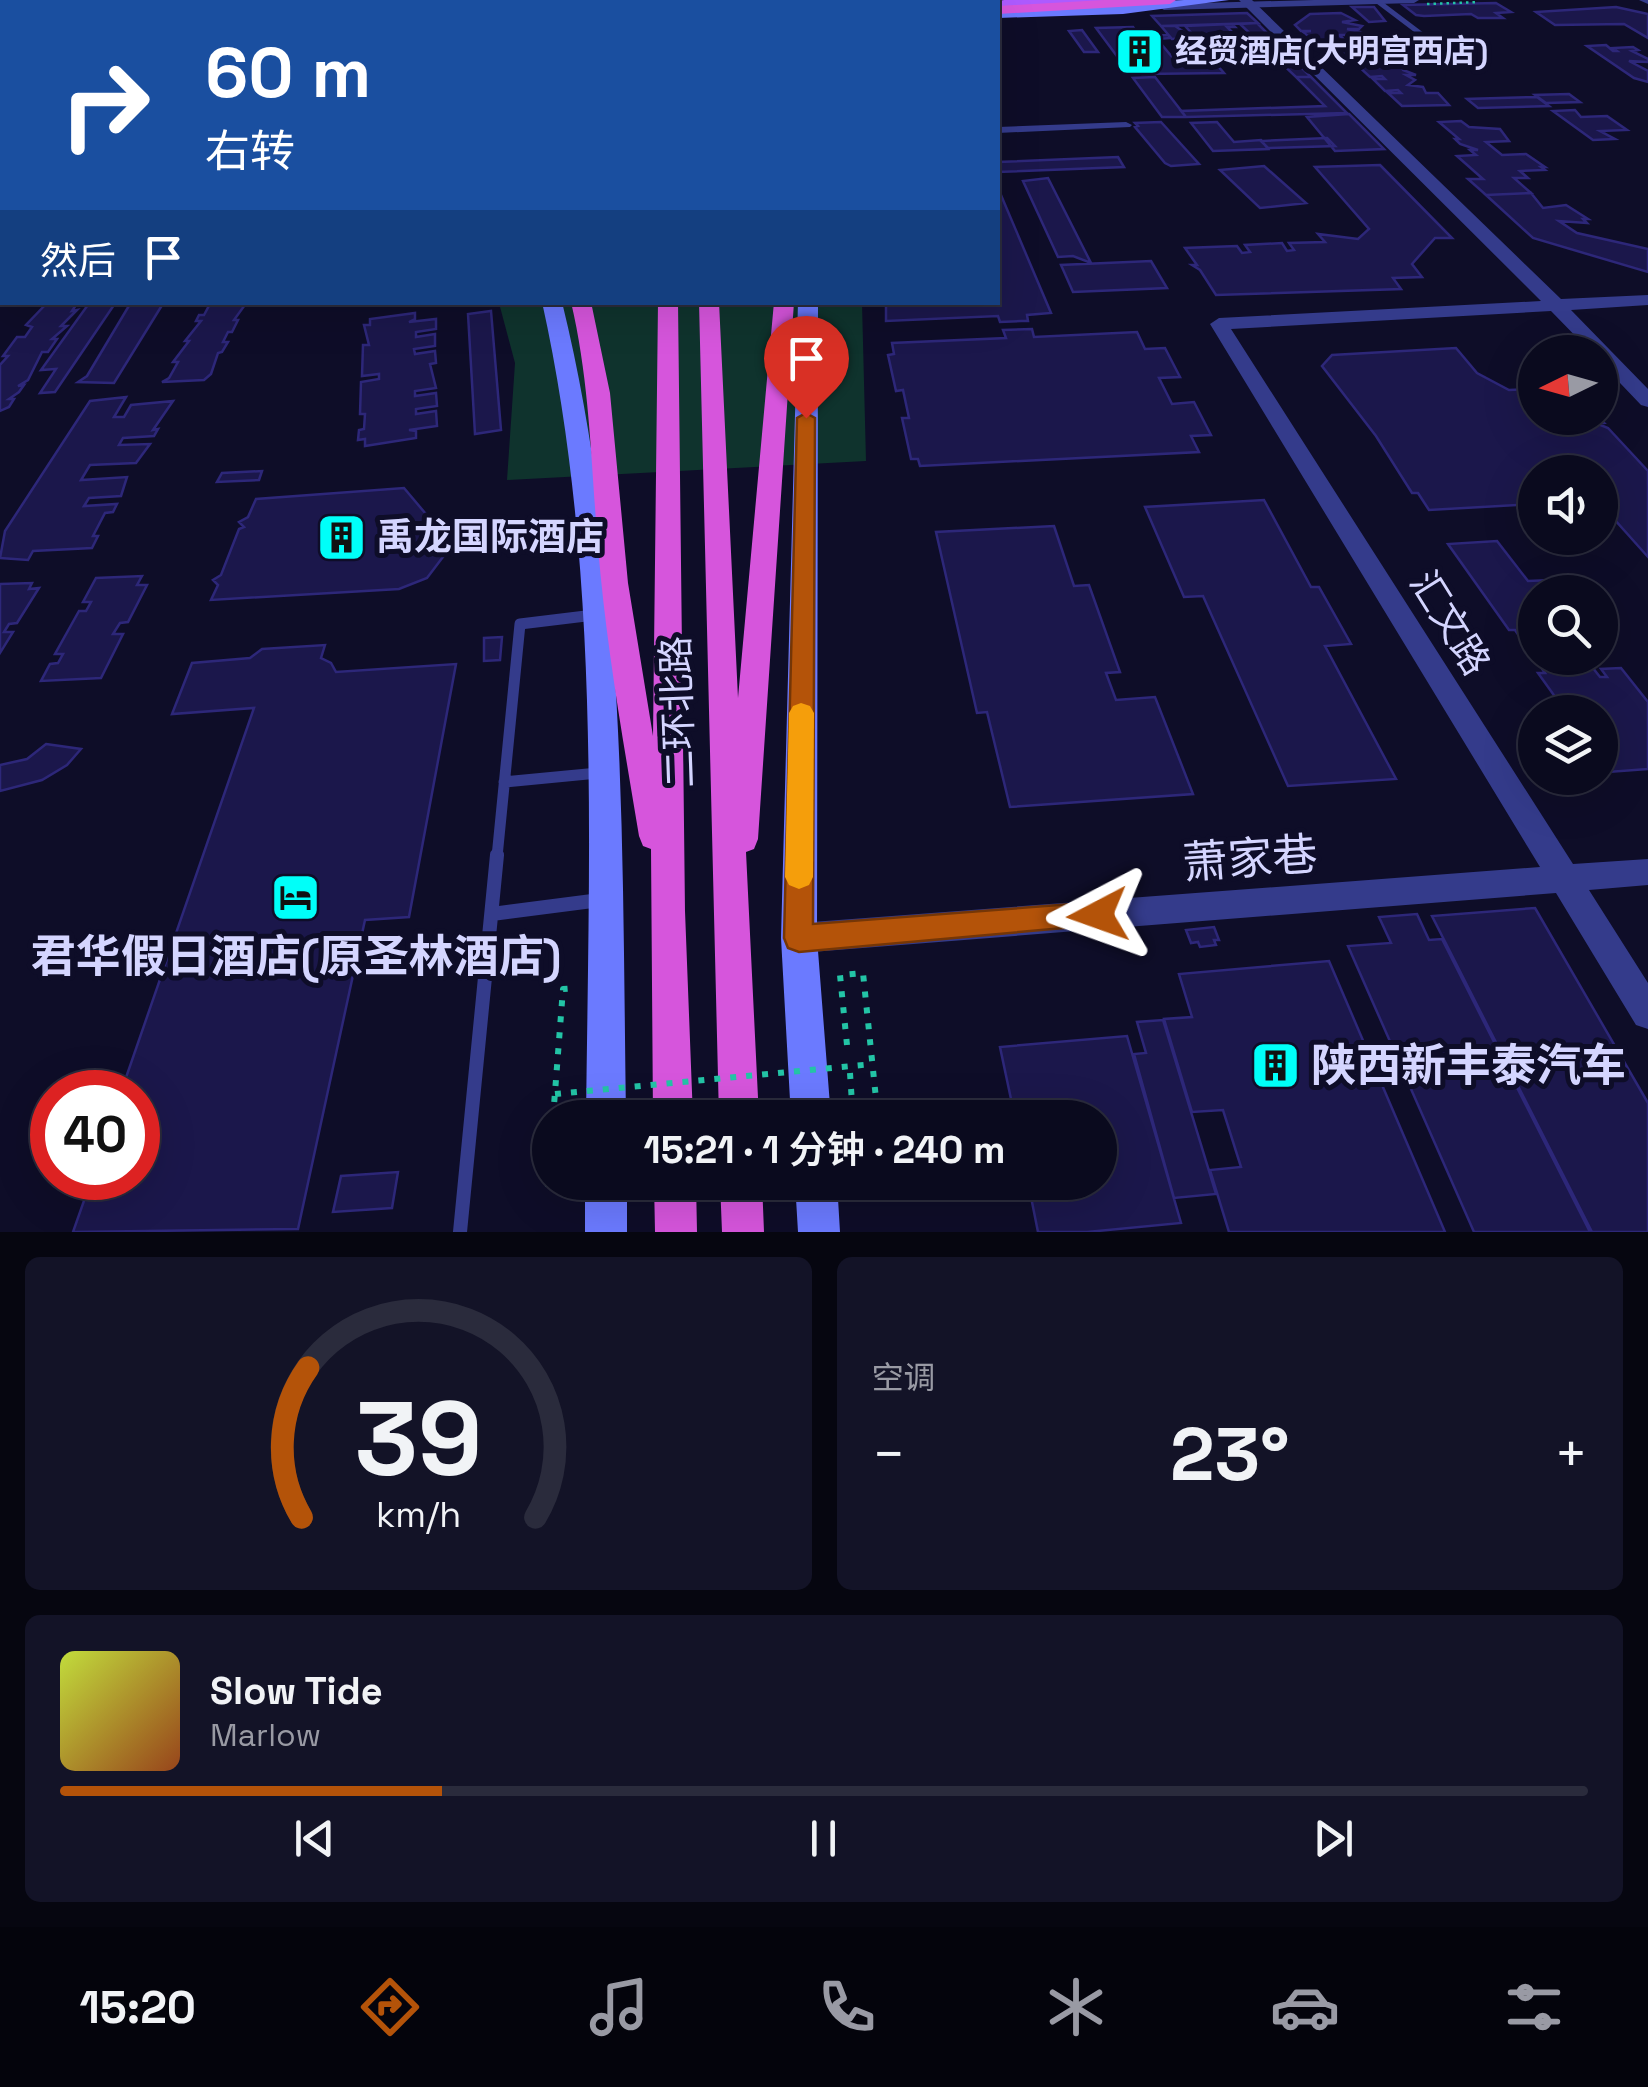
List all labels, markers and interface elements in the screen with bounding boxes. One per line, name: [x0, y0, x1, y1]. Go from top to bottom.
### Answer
building icon: 经贸酒店(大明宫西店): [1114, 25, 1166, 77]
text: 60 m: [205, 28, 371, 117]
place label: 经贸酒店(大明宫西店): [1175, 31, 1488, 71]
icon: right: [40, 40, 170, 170]
text: 右转: [205, 123, 295, 180]
icon: arrive: [136, 230, 191, 285]
text: 然后: [40, 237, 116, 285]
pin: [764, 316, 849, 419]
icon: arrive: [779, 331, 834, 386]
north arrow: [1518, 335, 1618, 435]
map controls: [1518, 335, 1618, 795]
button: sound: [1518, 455, 1618, 555]
building icon: 禹龙国际酒店: [315, 511, 367, 563]
place label: 禹龙国际酒店: [376, 513, 604, 561]
street label: 汇文路: [1399, 562, 1501, 684]
button: search: [1518, 575, 1618, 675]
street label: 二环北路: [651, 635, 705, 789]
button: layers: [1518, 695, 1618, 795]
street label: 萧家巷: [1181, 825, 1319, 892]
position arrow: [1046, 863, 1150, 967]
hotel icon: 君华假日酒店(原圣林酒店): [270, 872, 322, 924]
place label: 君华假日酒店(原圣林酒店): [31, 928, 561, 985]
place label: 陕西新丰泰汽车: [1311, 1037, 1626, 1094]
building icon: 陕西新丰泰汽车: [1250, 1039, 1302, 1091]
speed limit sign: 40: [30, 1070, 160, 1200]
text: 15:21 · 1 分钟 · 240 m: [644, 1126, 1005, 1174]
text: 空调: [872, 1358, 936, 1398]
text: 39: [354, 1373, 482, 1505]
text: 23°: [1170, 1406, 1290, 1502]
text: −: [872, 1419, 906, 1489]
text: +: [1554, 1419, 1588, 1489]
text: km/h: [376, 1492, 461, 1537]
text: Slow Tide: [210, 1667, 383, 1715]
text: Marlow: [210, 1715, 321, 1755]
icon: previous: [287, 1811, 342, 1866]
icon: pause: [796, 1811, 851, 1866]
icon: next: [1306, 1811, 1361, 1866]
icon: directions: [355, 1972, 425, 2042]
icon: music: [584, 1972, 654, 2042]
icon: phone: [812, 1972, 882, 2042]
icon: climate: [1041, 1972, 1111, 2042]
icon: car: [1270, 1972, 1340, 2042]
icon: filters: [1499, 1972, 1569, 2042]
text: 15:20: [79, 1979, 196, 2036]

